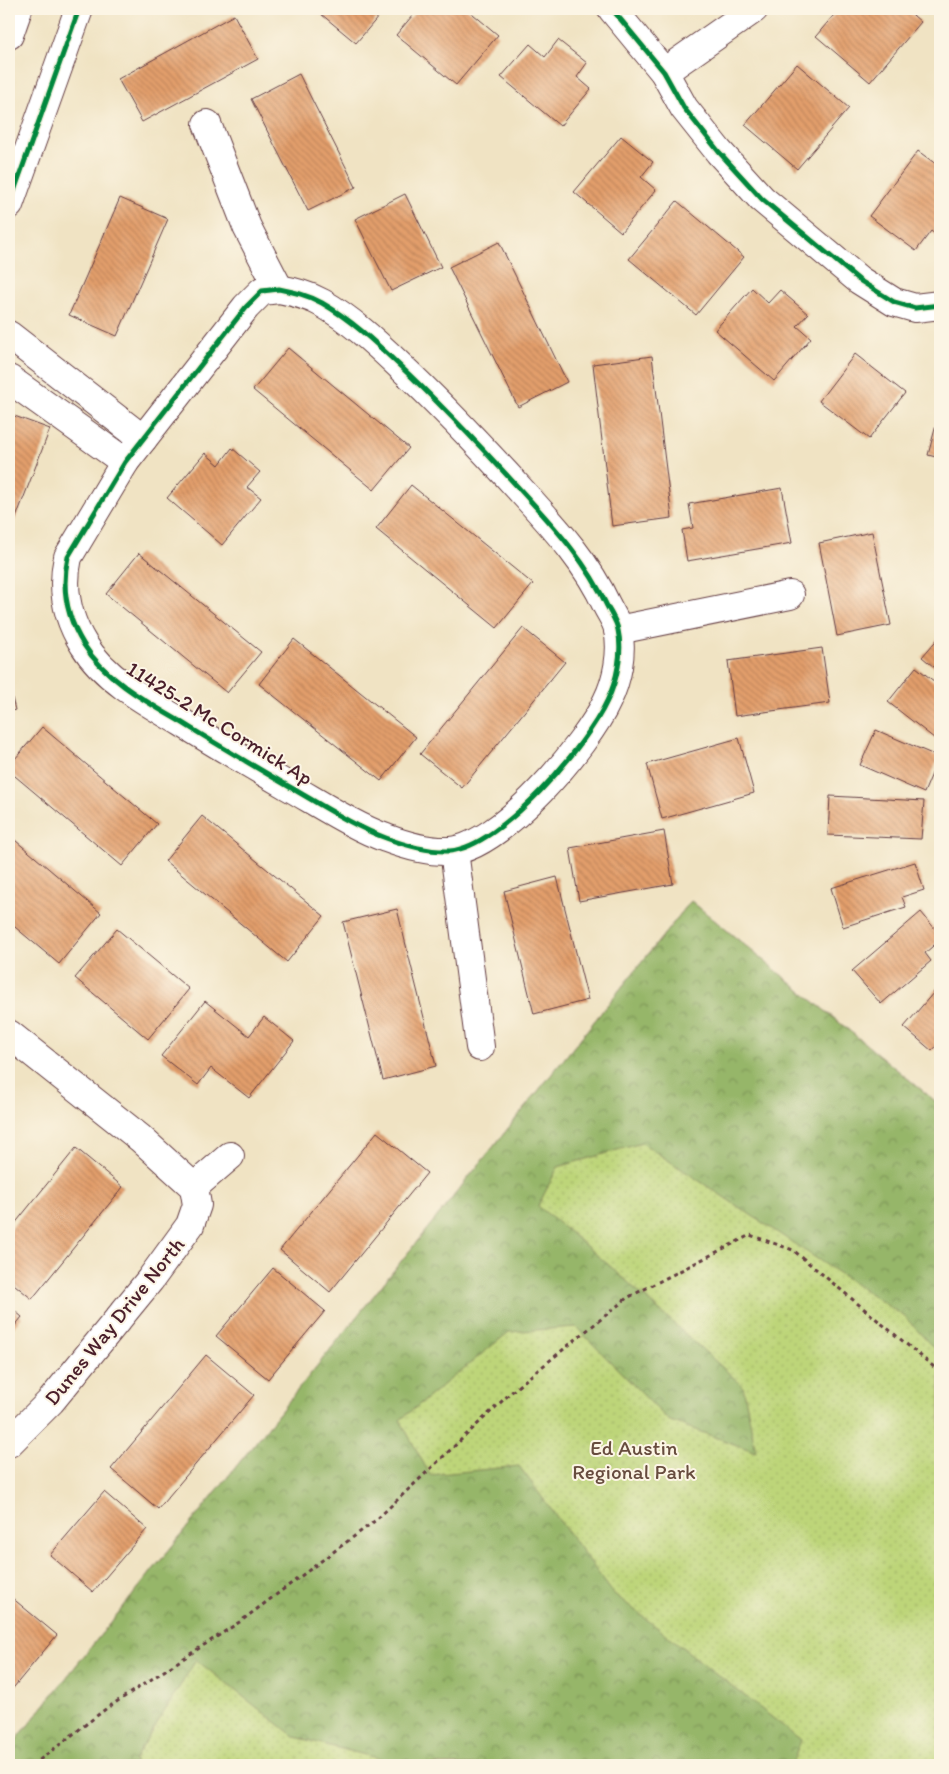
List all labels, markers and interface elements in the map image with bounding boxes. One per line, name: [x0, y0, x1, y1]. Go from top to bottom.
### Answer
street label: 11425-2 Mc Cormick Ap: [122, 656, 318, 790]
street label: Dunes Way Drive North: [39, 1232, 190, 1410]
park label: Ed Austin Regional Park: [572, 1435, 696, 1484]

